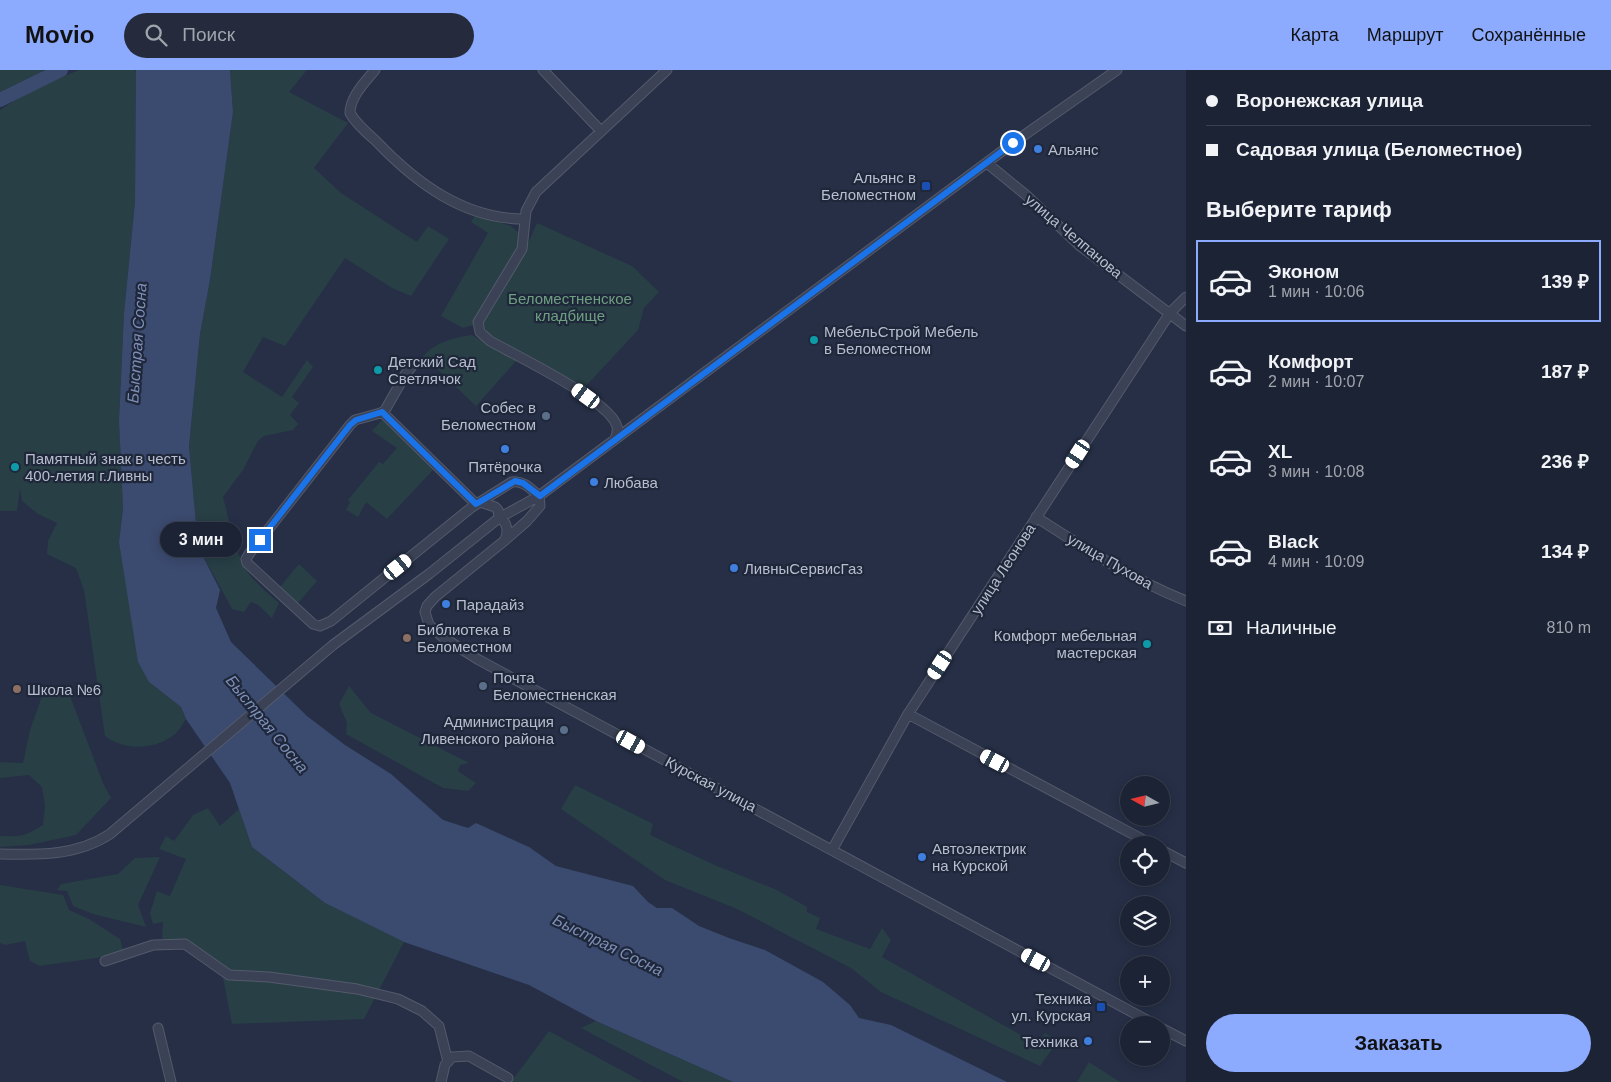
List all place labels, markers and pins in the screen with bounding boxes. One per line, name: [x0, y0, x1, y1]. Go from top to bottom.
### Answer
place label: Альянс: [1048, 141, 1099, 158]
marker: Альянс: [1032, 143, 1044, 155]
place label: Альянс в Беломестном: [821, 169, 916, 203]
marker: Альянс в Беломестном: [920, 180, 932, 192]
place label: МебельСтрой Мебель в Беломестном: [824, 323, 978, 357]
marker: МебельСтрой Мебель в Беломестном: [808, 334, 820, 346]
place label: Детский Сад Светлячок: [388, 353, 476, 387]
marker: Детский Сад Светлячок: [372, 364, 384, 376]
place label: Собес в Беломестном: [441, 399, 536, 433]
marker: Собес в Беломестном: [540, 410, 552, 422]
marker: Пятёрочка: [499, 443, 511, 455]
place label: Памятный знак в честь 400-летия г.Ливны: [25, 450, 186, 484]
place label: Пятёрочка: [468, 458, 542, 475]
marker: Памятный знак в честь 400-летия г.Ливны: [9, 461, 21, 473]
place label: Любава: [604, 474, 658, 491]
marker: Любава: [588, 476, 600, 488]
place label: ЛивныСервисГаз: [744, 560, 863, 577]
marker: ЛивныСервисГаз: [728, 562, 740, 574]
place label: Парадайз: [456, 596, 524, 613]
marker: Парадайз: [440, 598, 452, 610]
place label: Библиотека в Беломестном: [417, 621, 512, 655]
place label: Комфорт мебельная мастерская: [994, 627, 1137, 661]
marker: Библиотека в Беломестном: [401, 632, 413, 644]
marker: Комфорт мебельная мастерская: [1141, 638, 1153, 650]
place label: Почта Беломестненская: [493, 669, 617, 703]
marker: Почта Беломестненская: [477, 680, 489, 692]
place label: Школа №6: [27, 681, 101, 698]
marker: Школа №6: [11, 683, 23, 695]
place label: Администрация Ливенского района: [421, 713, 555, 747]
marker: Администрация Ливенского района: [558, 724, 570, 736]
place label: Автоэлектрик на Курской: [932, 840, 1026, 874]
marker: Автоэлектрик на Курской: [916, 851, 928, 863]
place label: Техника ул. Курская: [1011, 990, 1092, 1024]
marker: Техника ул. Курская: [1095, 1001, 1107, 1013]
place label: Техника: [1022, 1033, 1079, 1050]
marker: Техника: [1082, 1035, 1094, 1047]

